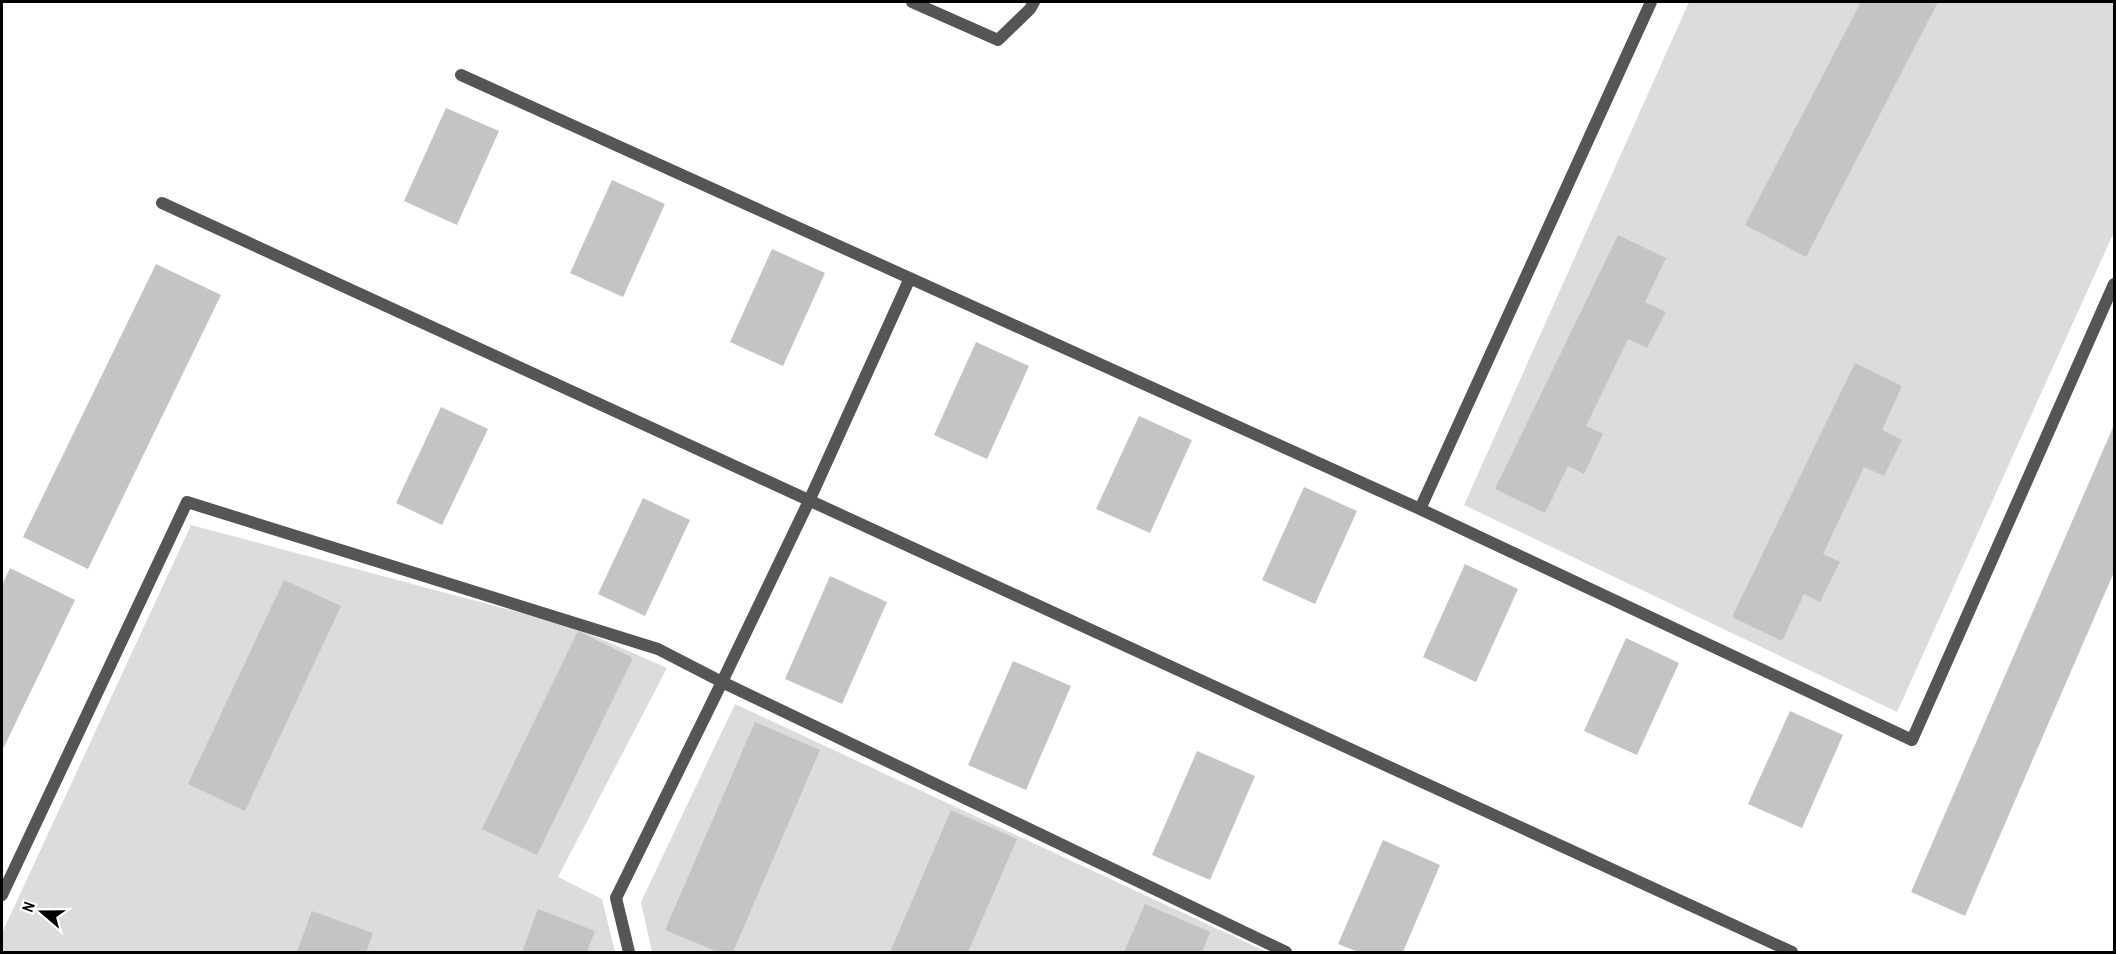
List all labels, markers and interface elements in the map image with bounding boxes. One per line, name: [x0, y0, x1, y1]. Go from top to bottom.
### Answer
north arrow: [12, 882, 72, 942]
text: N: [16, 899, 40, 915]

